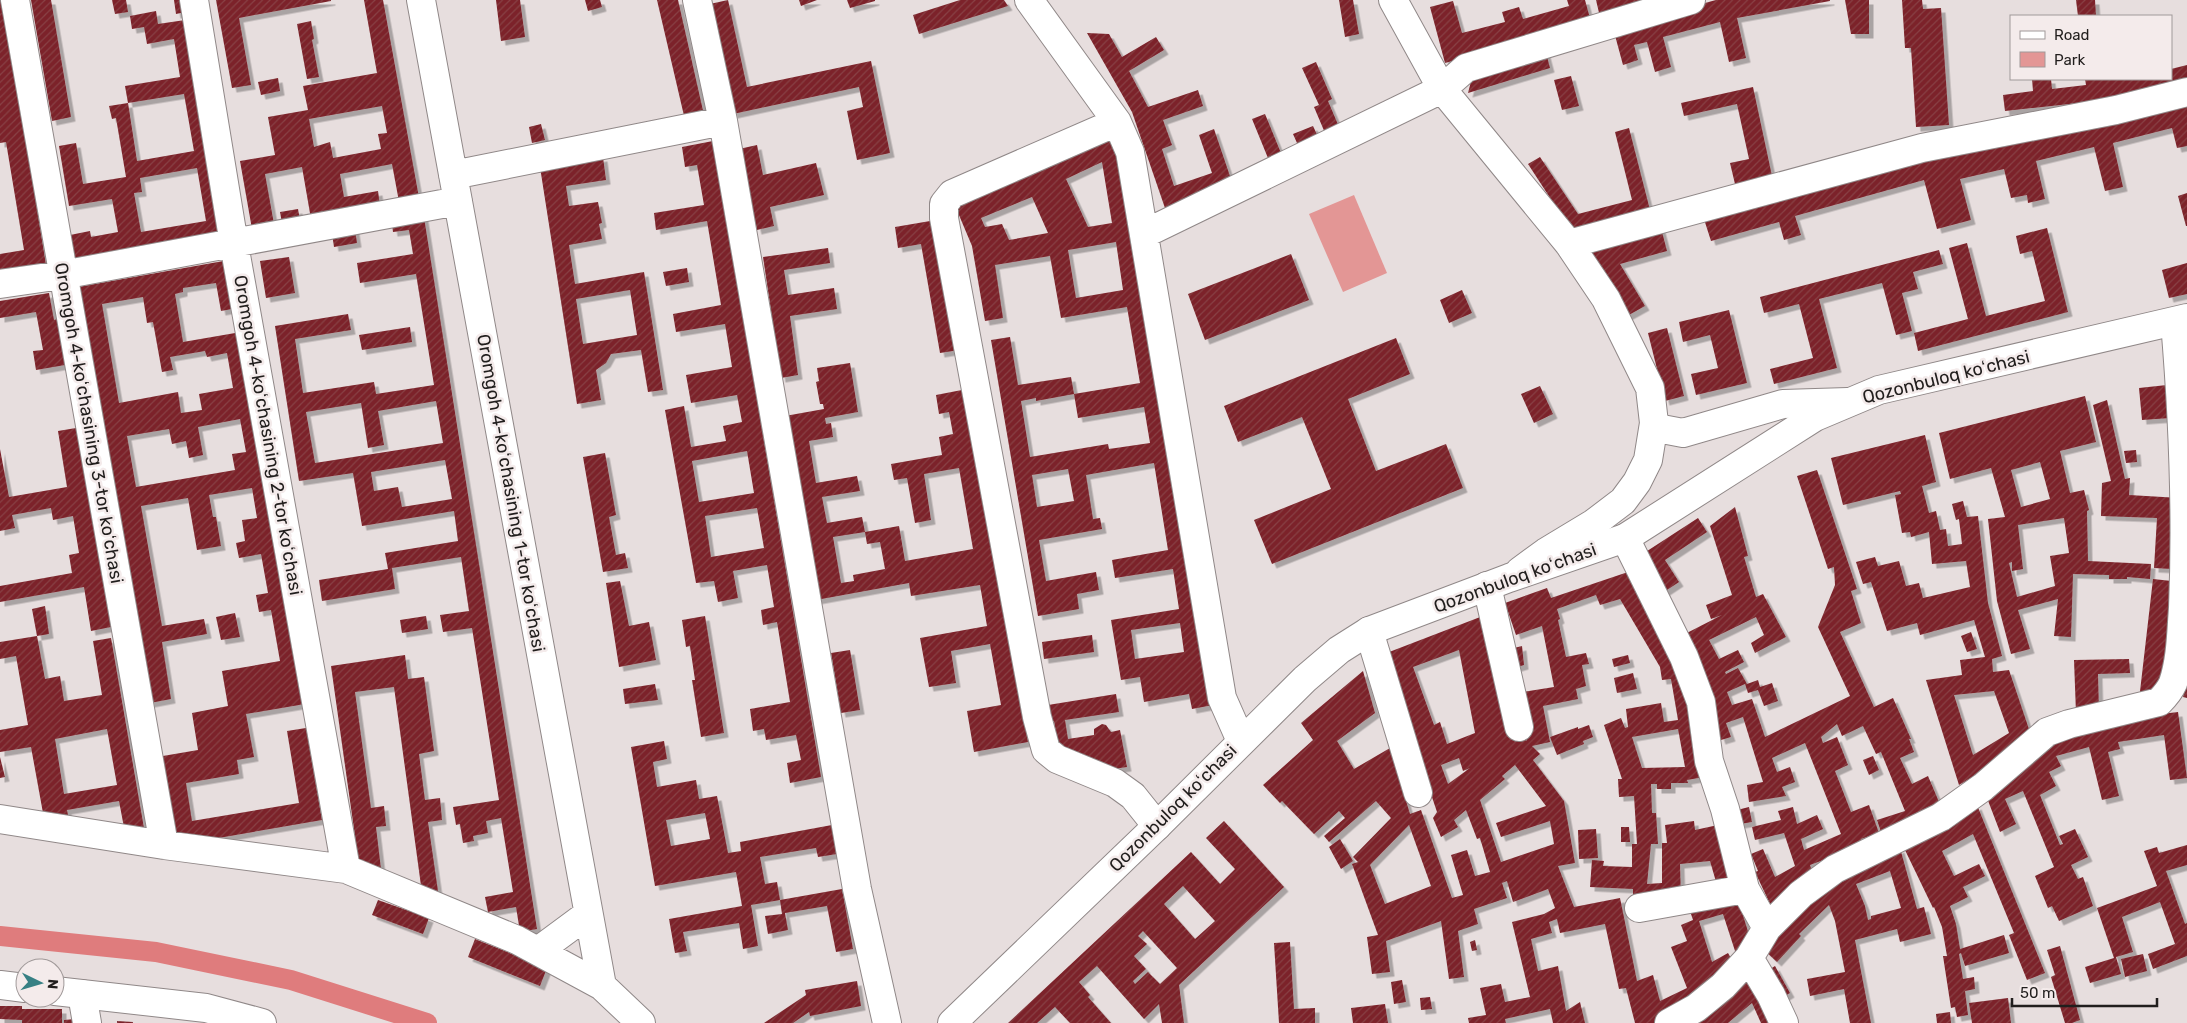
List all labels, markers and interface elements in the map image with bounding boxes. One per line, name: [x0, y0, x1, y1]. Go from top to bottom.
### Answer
legend: [2010, 15, 2172, 80]
text: Road: [2054, 26, 2090, 44]
text: Park: [2054, 51, 2085, 69]
street label: Oromgoh 4-koʻchasining 3-tor koʻchasi: [50, 261, 128, 585]
street label: Oromgoh 4-koʻchasining 2-tor koʻchasi: [229, 273, 307, 597]
street label: Oromgoh 4-koʻchasining 1-tor koʻchasi: [472, 332, 550, 654]
street label: Qozonbuloq koʻchasi: [1860, 346, 2032, 408]
street label: Qozonbuloq koʻchasi: [1431, 538, 1599, 618]
street label: Qozonbuloq koʻchasi: [1105, 740, 1241, 876]
north arrow: [15, 958, 65, 1008]
scale bar: [2012, 976, 2157, 1008]
text: N: [44, 978, 61, 990]
text: 50 m: [2020, 984, 2055, 1002]

